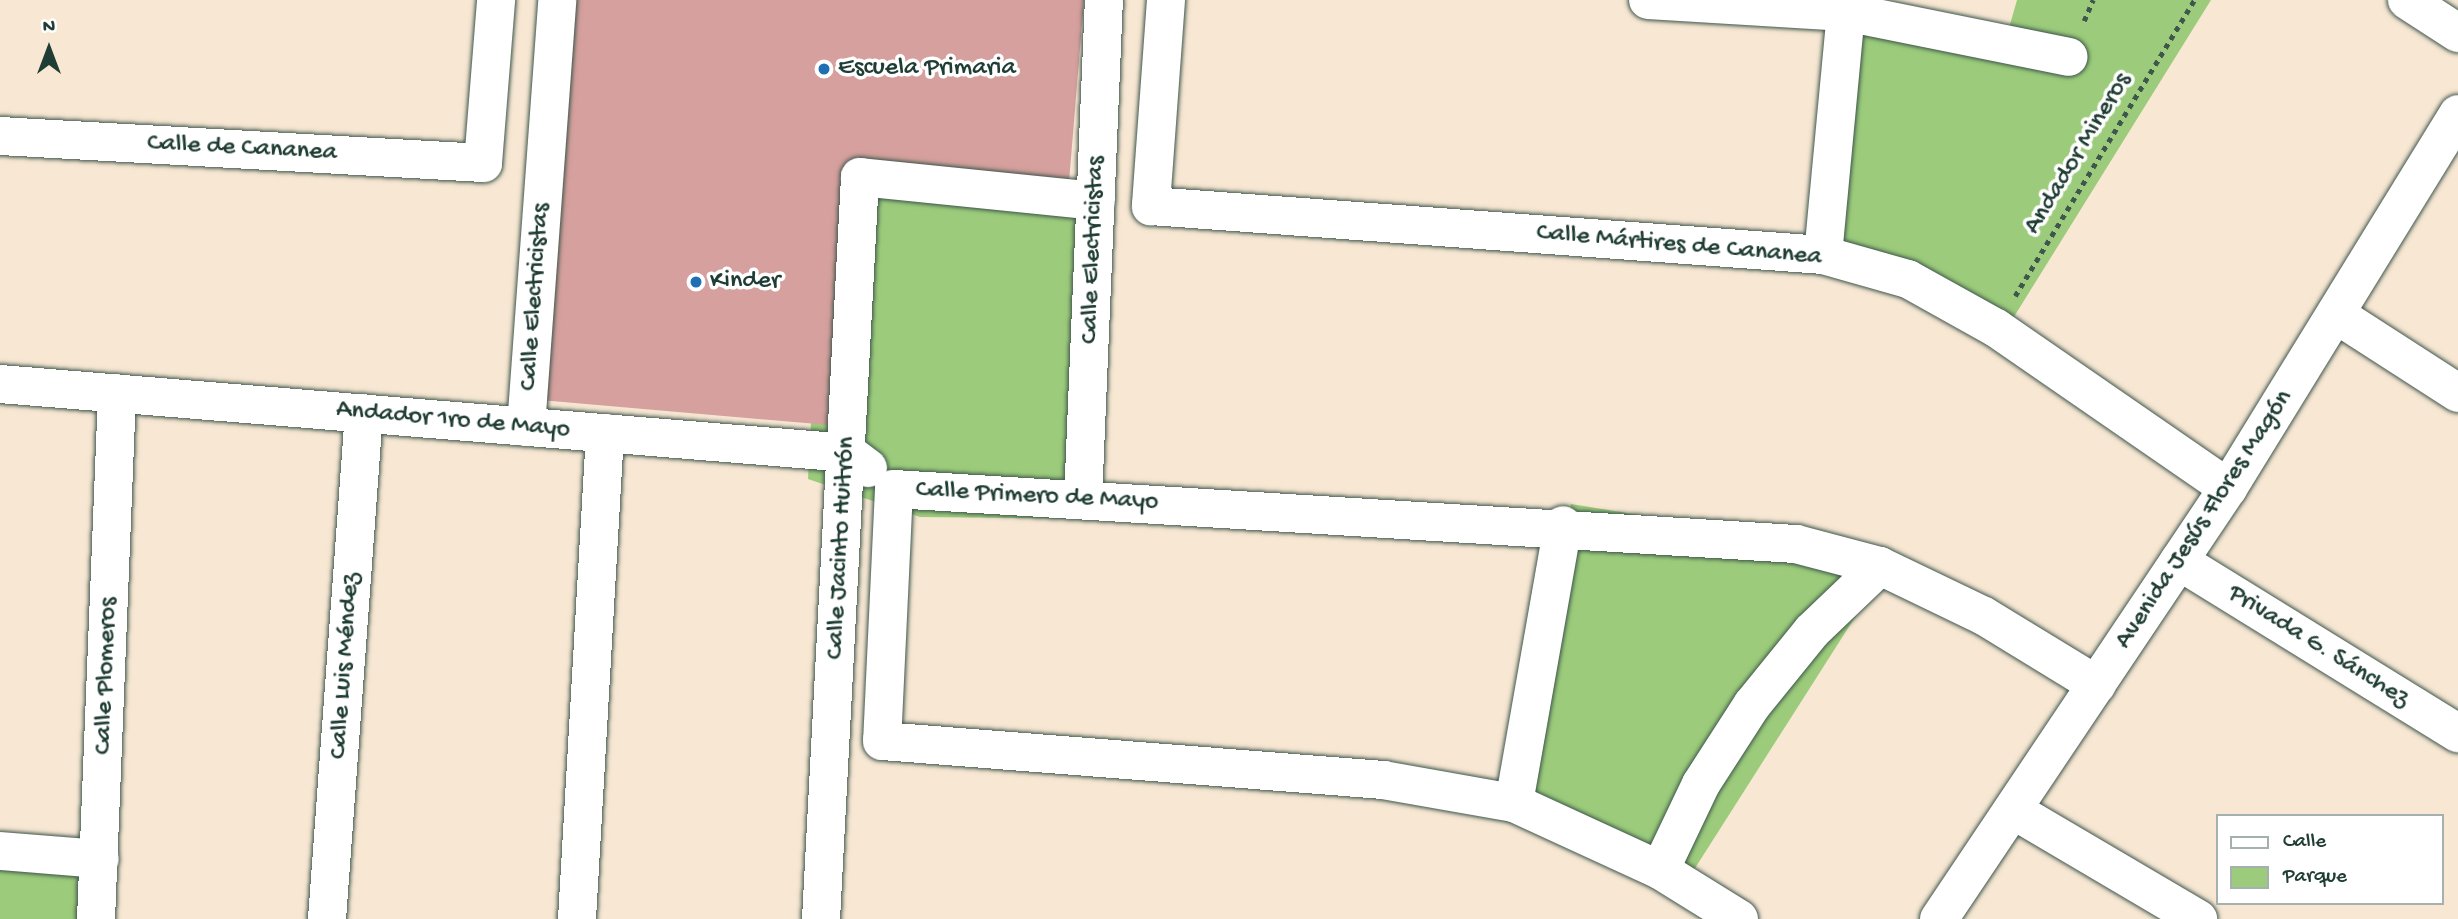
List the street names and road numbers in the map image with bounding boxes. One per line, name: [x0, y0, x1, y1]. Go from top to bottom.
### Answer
street label: Andador Mineros: [2018, 67, 2140, 241]
street label: Calle de Cananea: [146, 128, 338, 170]
street label: Calle Electricistas: [1075, 156, 1113, 344]
street label: Calle Electricistas: [514, 202, 558, 392]
street label: Calle Mártires de Cananea: [1535, 218, 1823, 274]
street label: Avenida Jesús Flores Magón: [2109, 385, 2301, 655]
street label: Andador 1ro de Mayo: [335, 395, 571, 447]
street label: Calle Jacinto Huitrón: [821, 436, 863, 660]
street label: Calle Primero de Mayo: [915, 475, 1159, 519]
street label: Calle Luis Méndez: [324, 572, 368, 760]
street label: Privada G. Sánchez: [2221, 579, 2415, 715]
street label: Calle Plomeros: [89, 597, 125, 755]

